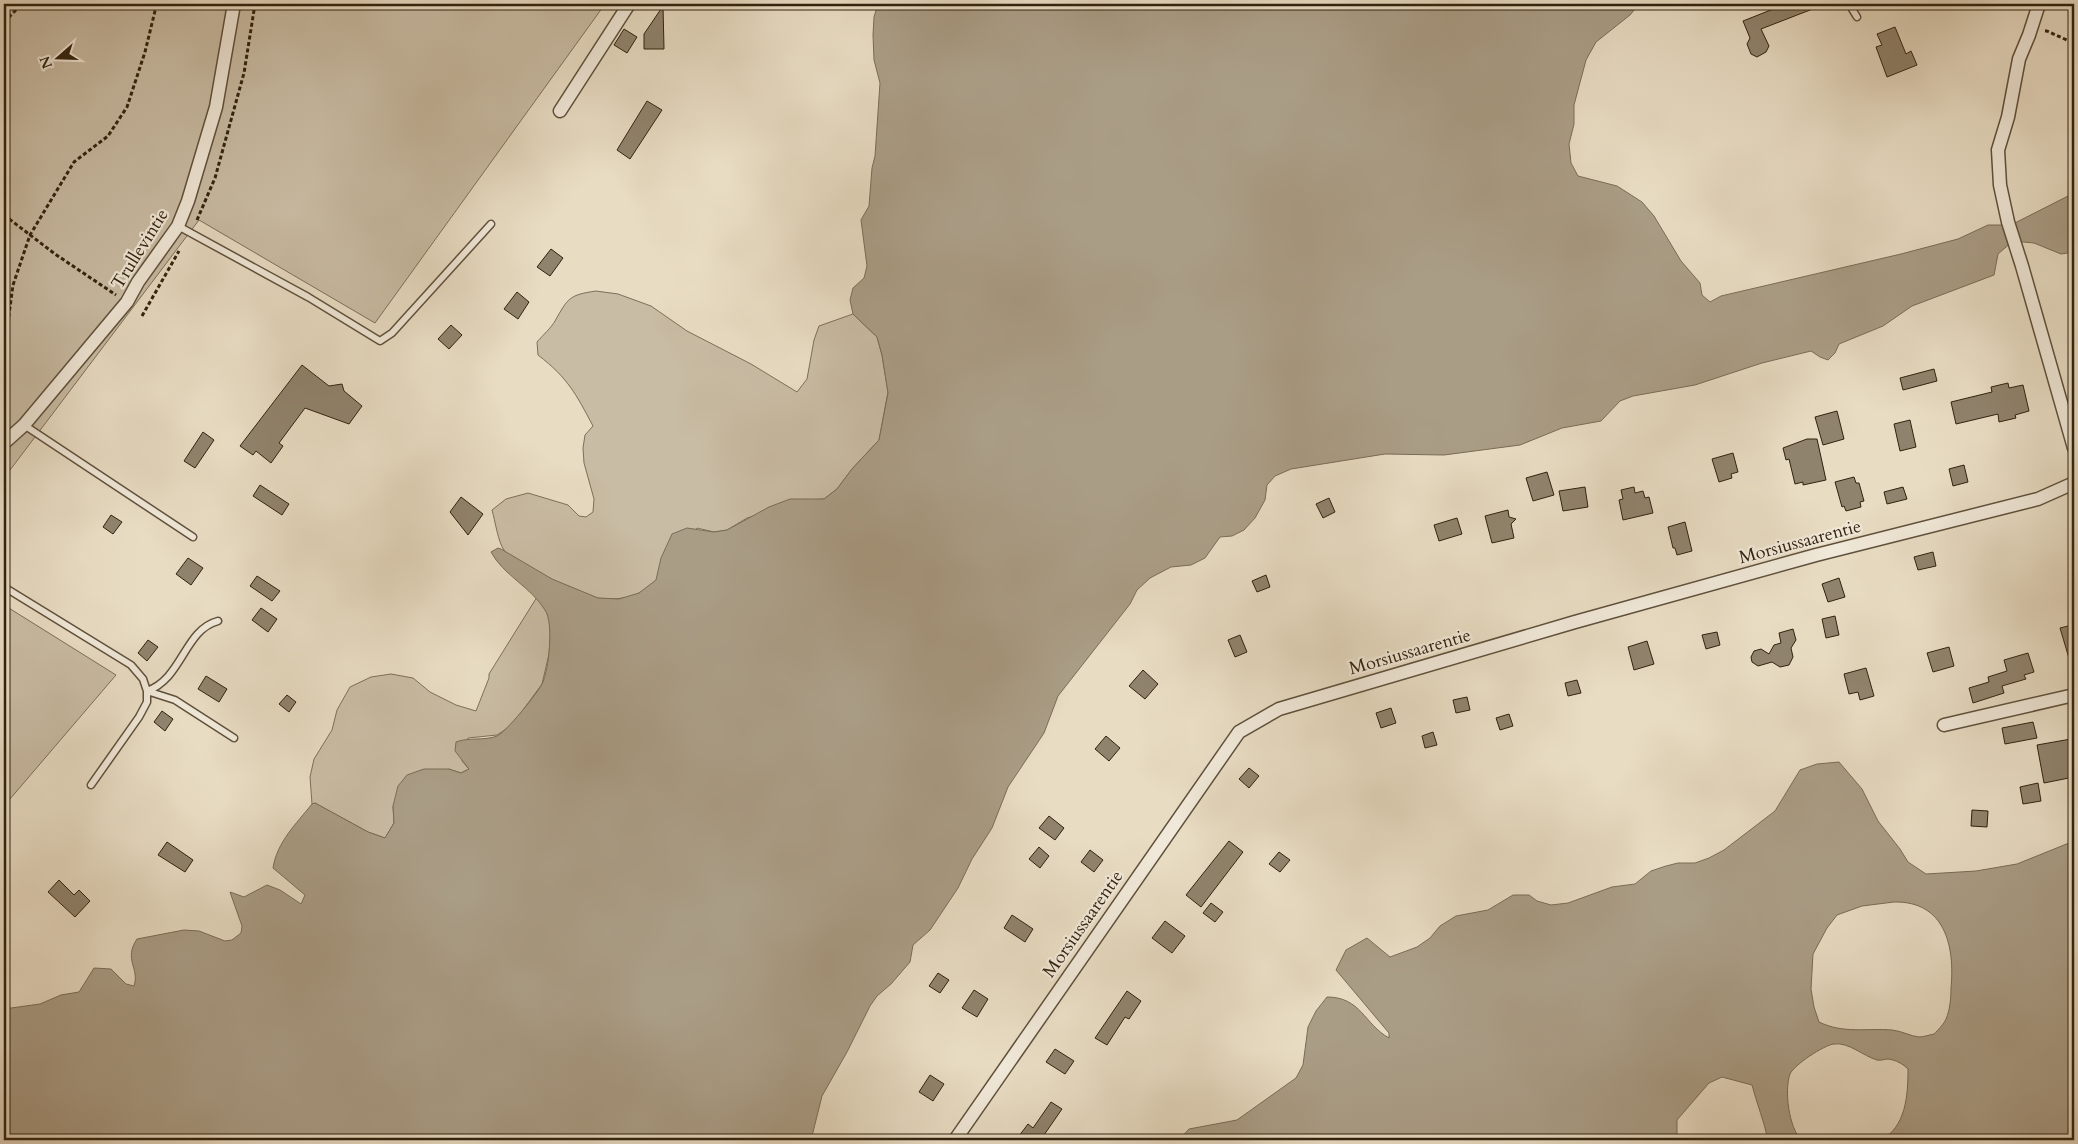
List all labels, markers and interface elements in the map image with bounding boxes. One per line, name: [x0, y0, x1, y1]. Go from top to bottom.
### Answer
north arrow: [32, 32, 82, 82]
text: N: [35, 53, 57, 71]
street label: Trullevintie: [105, 204, 175, 294]
street label: Morsiussaarentie: [1736, 514, 1864, 570]
street label: Morsiussaarentie: [1346, 623, 1474, 681]
street label: Morsiussaarentie: [1037, 865, 1129, 983]

